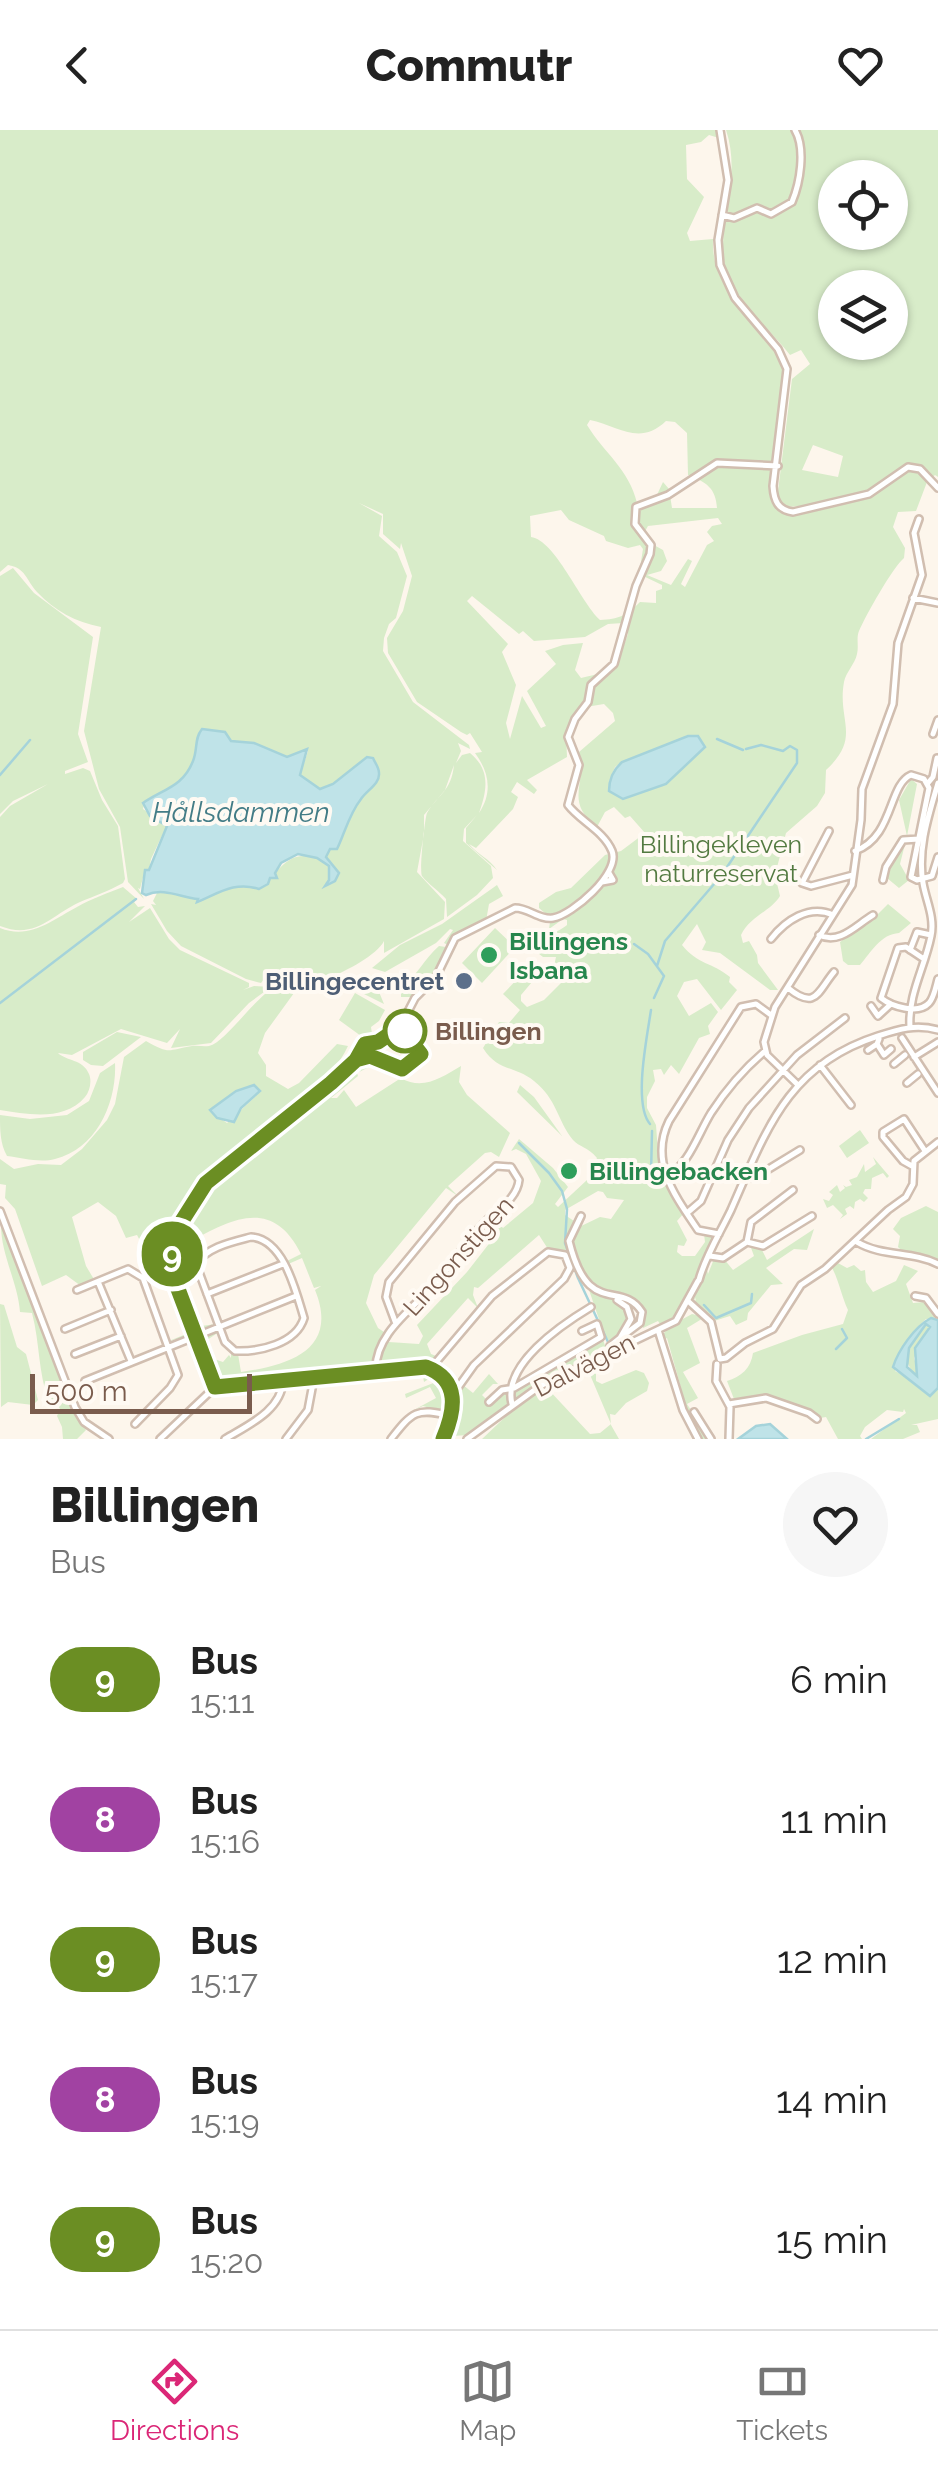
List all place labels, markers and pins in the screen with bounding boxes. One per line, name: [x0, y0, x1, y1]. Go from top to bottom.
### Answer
place label: Billingens Isbana: [509, 926, 628, 985]
marker: Billingens Isbana: [478, 944, 500, 966]
place label: Billingecentret: [265, 966, 444, 996]
marker: Billingecentret: [453, 970, 475, 992]
marker: Billingen: [384, 1010, 426, 1052]
place label: Billingen: [435, 1016, 542, 1046]
place label: Billingebacken: [589, 1156, 768, 1186]
marker: Billingebacken: [558, 1160, 580, 1182]

